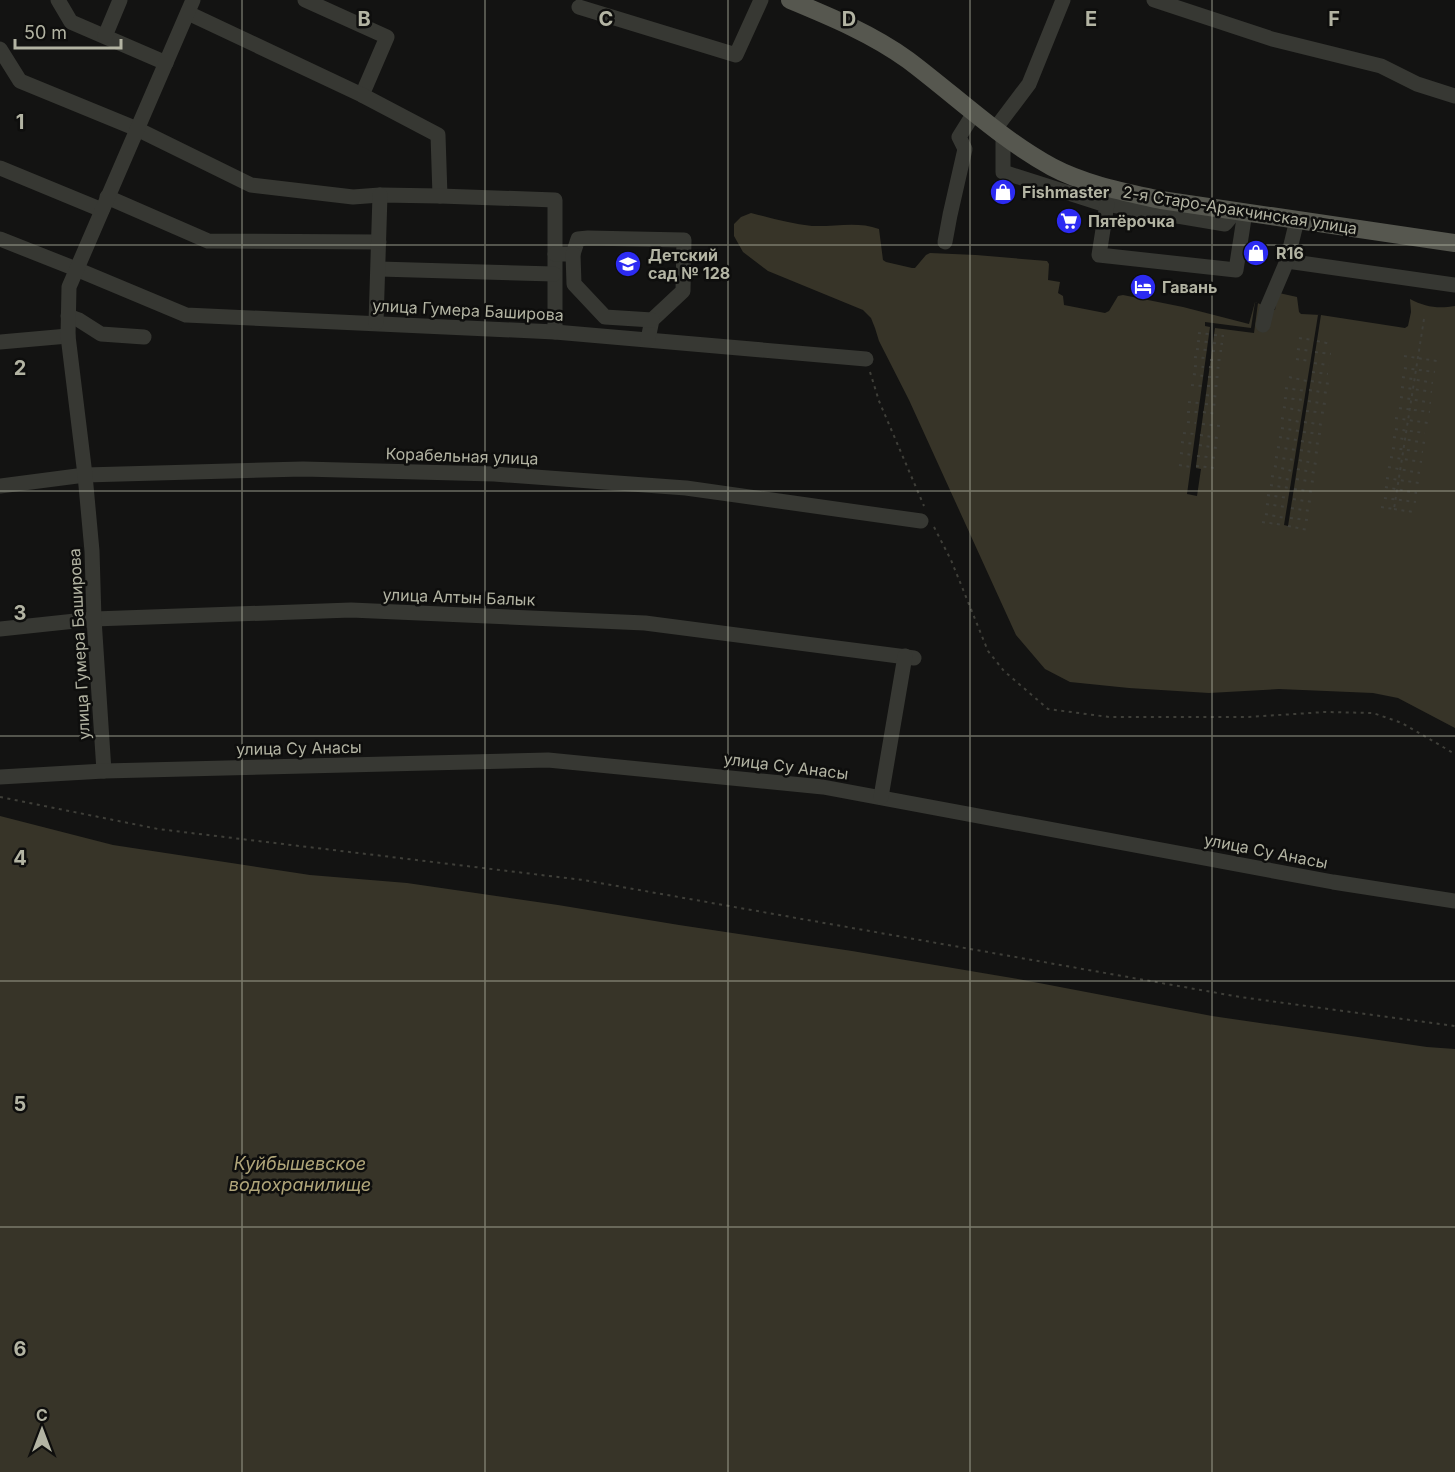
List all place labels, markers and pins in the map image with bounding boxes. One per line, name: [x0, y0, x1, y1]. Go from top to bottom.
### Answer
shop icon: Fishmaster: [988, 177, 1018, 207]
place label: Fishmaster: [1022, 182, 1110, 202]
supermarket icon: Пятёрочка: [1054, 206, 1084, 236]
place label: Пятёрочка: [1088, 211, 1175, 231]
shop icon: R16: [1241, 238, 1271, 268]
place label: R16: [1276, 243, 1304, 263]
place label: Детский сад № 128: [648, 245, 730, 283]
school or university icon: Детский сад № 128: [613, 249, 643, 279]
hotel icon: Гавань: [1128, 272, 1158, 302]
place label: Гавань: [1162, 277, 1217, 297]

